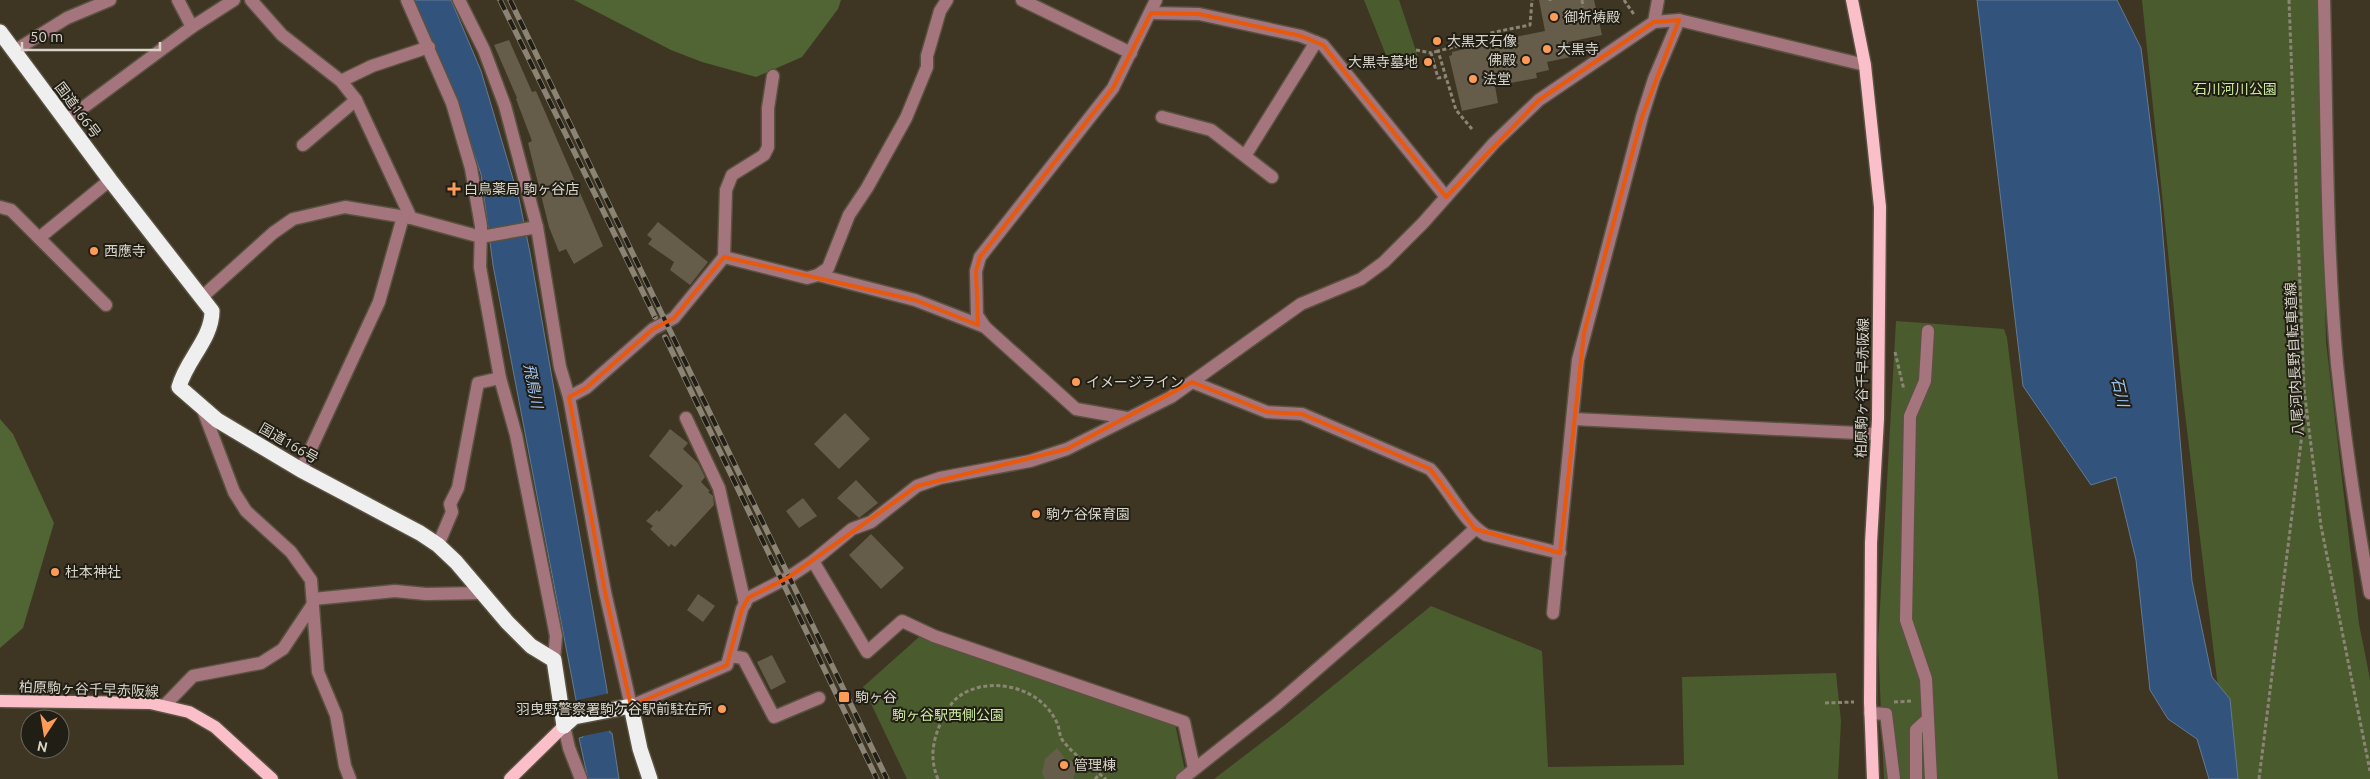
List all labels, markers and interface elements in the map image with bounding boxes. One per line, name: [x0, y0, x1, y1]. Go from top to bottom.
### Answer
place label: 御祈祷殿: [1564, 9, 1620, 25]
marker: 御祈祷殿: [1548, 11, 1560, 23]
scale bar: [22, 20, 160, 52]
text: 50 m: [30, 28, 63, 45]
place label: 大黒天石像: [1447, 33, 1517, 49]
marker: 大黒天石像: [1431, 35, 1443, 47]
place label: 大黒寺: [1557, 41, 1599, 57]
marker: 大黒寺: [1541, 43, 1553, 55]
place label: 佛殿: [1488, 52, 1516, 68]
place label: 大黒寺墓地: [1348, 54, 1418, 70]
marker: 佛殿: [1520, 54, 1532, 66]
marker: 大黒寺墓地: [1422, 56, 1434, 68]
place label: 法堂: [1483, 71, 1511, 87]
marker: 法堂: [1467, 73, 1479, 85]
street label: 国道166号: [52, 79, 104, 141]
park label: 石川河川公園: [2193, 81, 2277, 97]
place label: 白鳥薬局 駒ヶ谷店: [464, 181, 579, 197]
marker: 白鳥薬局 駒ヶ谷店: [448, 183, 460, 195]
place label: 西應寺: [104, 243, 146, 259]
marker: 西應寺: [88, 245, 100, 257]
street label: 八尾河内長野自転車道線: [2282, 282, 2306, 436]
street label: 柏原駒ヶ谷千早赤阪線: [1853, 318, 1871, 458]
water label: 飛鳥川: [521, 362, 547, 412]
place label: イメージライン: [1086, 374, 1184, 390]
water label: 石川: [2109, 375, 2133, 410]
marker: イメージライン: [1070, 376, 1082, 388]
street label: 国道166号: [257, 420, 321, 466]
place label: 駒ケ谷保育園: [1046, 506, 1130, 522]
marker: 駒ケ谷保育園: [1030, 508, 1042, 520]
place label: 杜本神社: [65, 564, 121, 580]
marker: 杜本神社: [49, 566, 61, 578]
street label: 柏原駒ヶ谷千早赤阪線: [19, 679, 159, 699]
place label: 駒ヶ谷: [855, 689, 897, 705]
marker: 駒ヶ谷: [837, 690, 851, 704]
place label: 羽曳野警察署駒ケ谷駅前駐在所: [516, 701, 712, 717]
marker: 羽曳野警察署駒ケ谷駅前駐在所: [716, 703, 728, 715]
park label: 駒ヶ谷駅西側公園: [892, 707, 1004, 723]
north arrow: [20, 709, 70, 759]
text: N: [36, 738, 49, 756]
place label: 管理棟: [1074, 757, 1116, 773]
marker: 管理棟: [1058, 759, 1070, 771]

